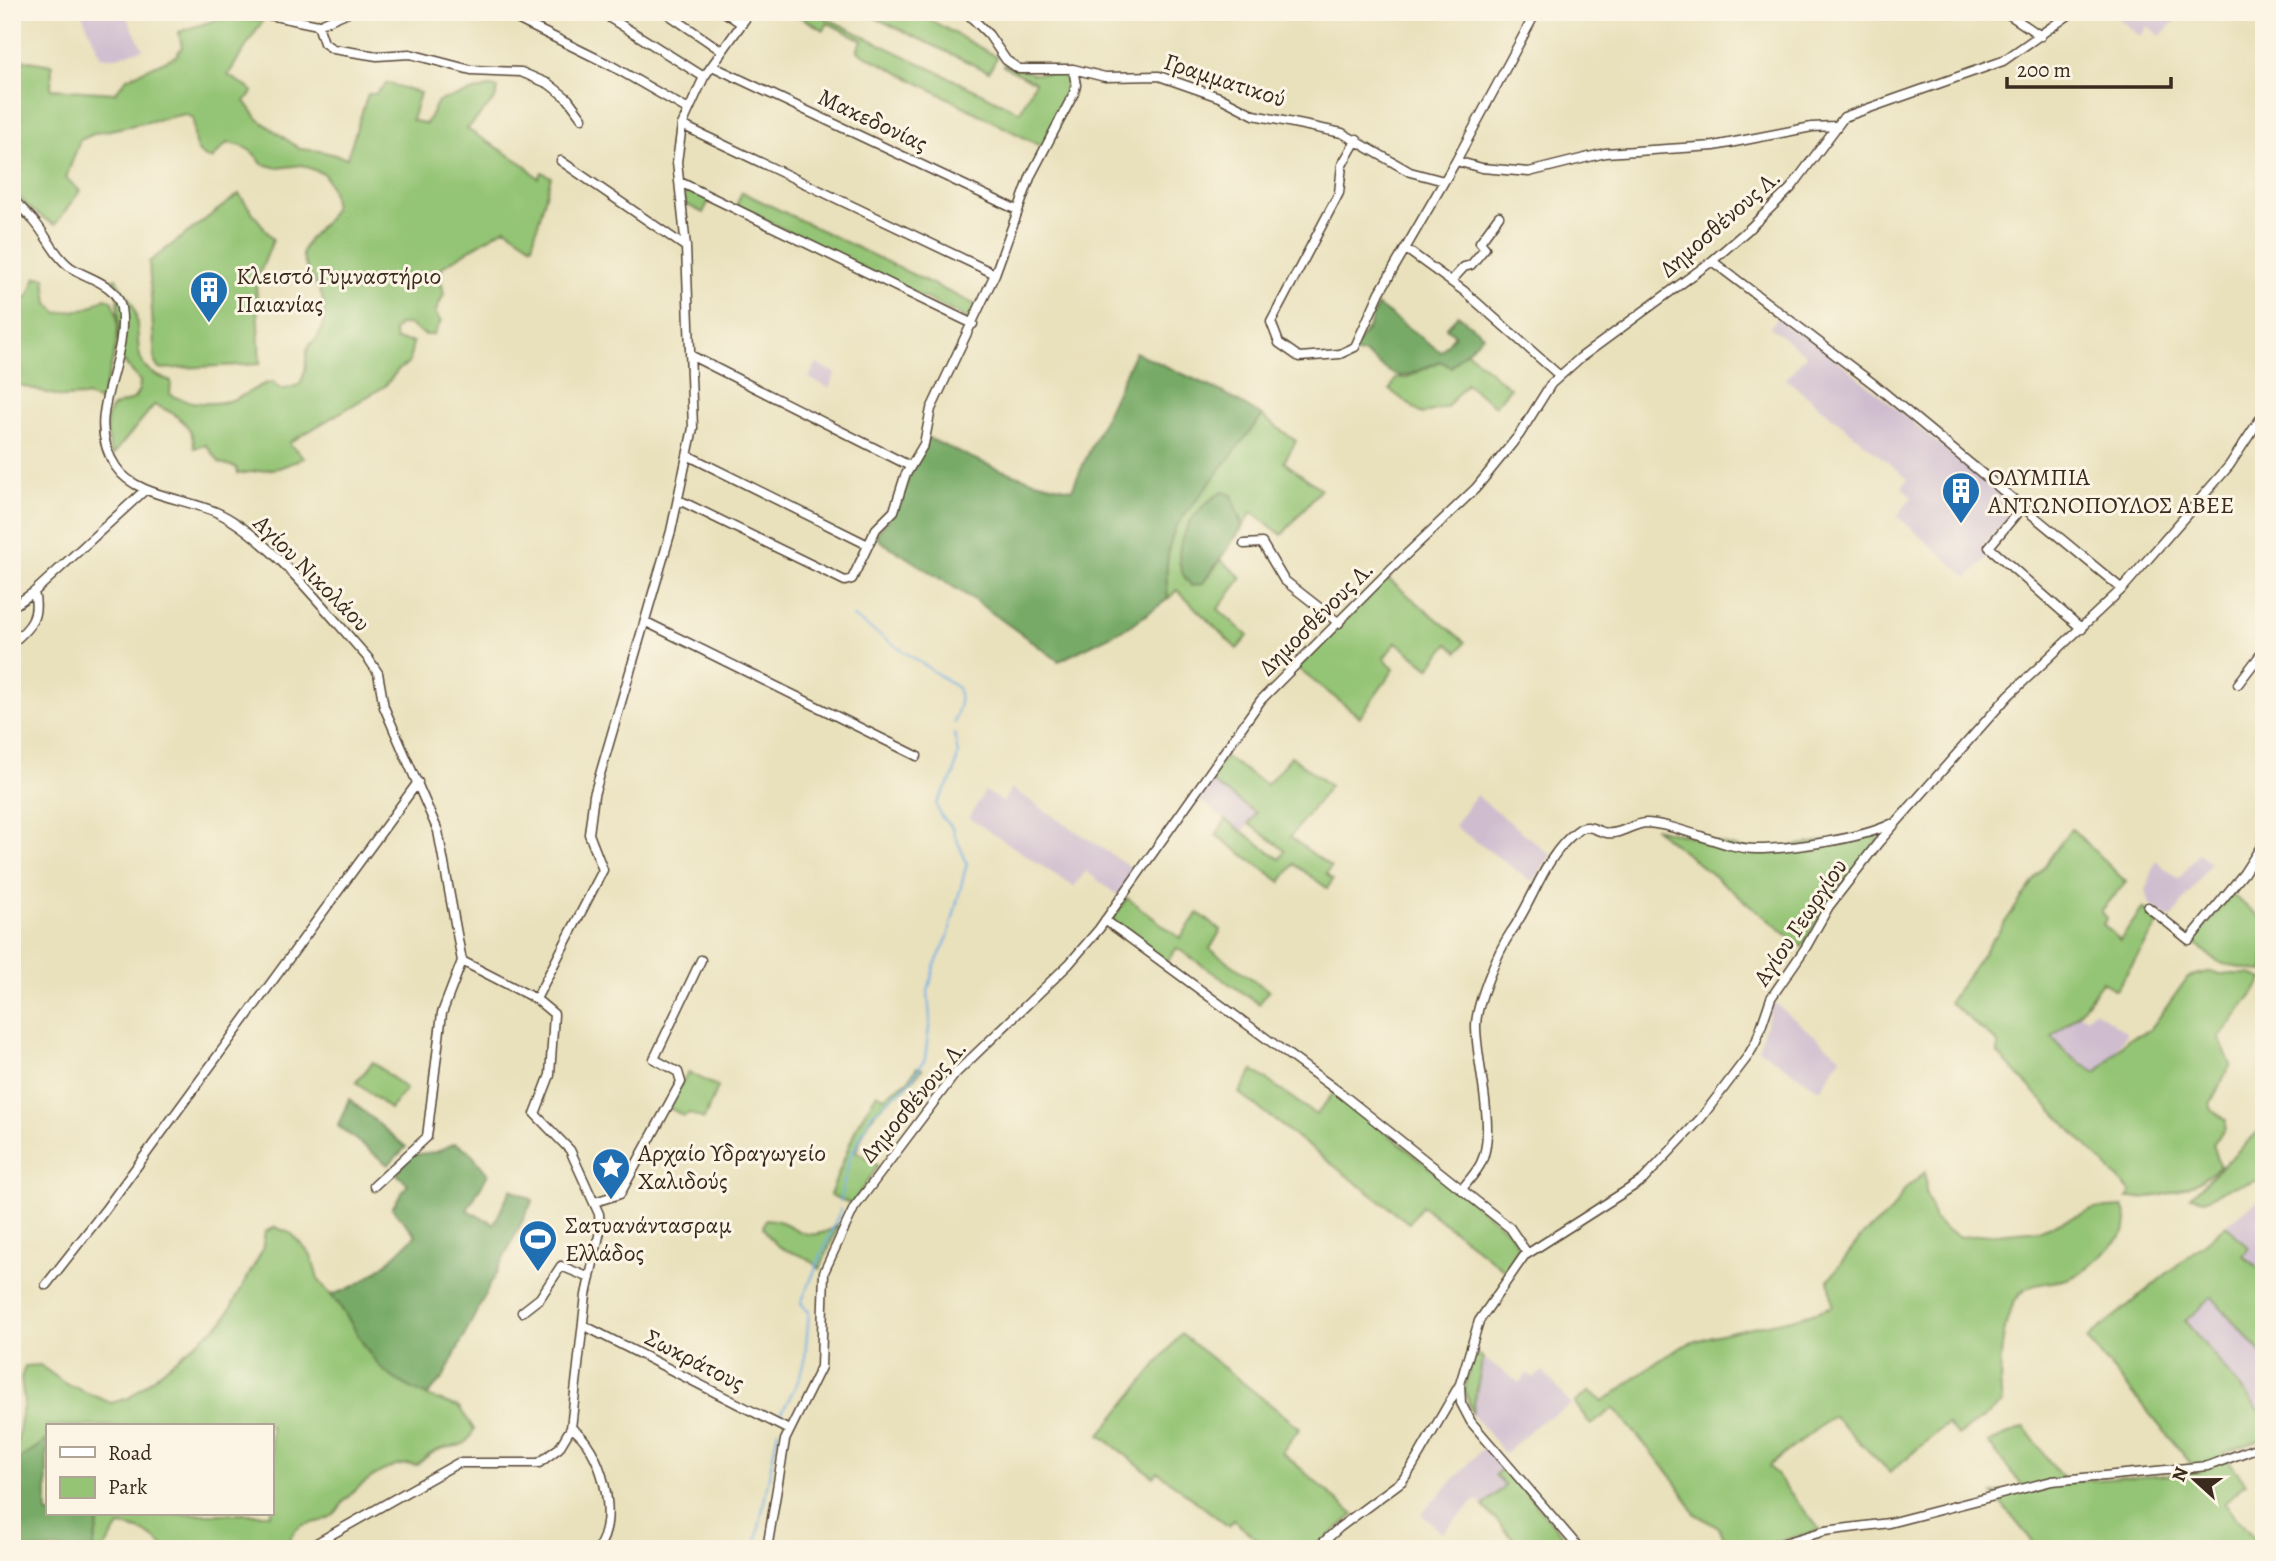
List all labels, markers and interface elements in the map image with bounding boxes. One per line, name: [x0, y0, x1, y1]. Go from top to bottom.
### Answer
street label: Γραμματικού: [1160, 45, 1290, 115]
scale bar: [2007, 46, 2171, 90]
text: 200 m: [2017, 56, 2071, 84]
street label: Μακεδονίας: [813, 81, 933, 159]
street label: Δημοσθένους Λ.: [1653, 161, 1787, 285]
place label: Κλειστό Γυμναστήριο Παιανίας: [236, 260, 441, 320]
building icon: Κλειστό Γυμναστήριο Παιανίας: [188, 269, 230, 324]
place label: ΟΛΥΜΠΙΑ ΑΝΤΩΝΟΠΟΥΛΟΣ ΑΒΕΕ: [1987, 461, 2234, 521]
building icon: ΟΛΥΜΠΙΑ ΑΝΤΩΝΟΠΟΥΛΟΣ ΑΒΕΕ: [1940, 470, 1982, 525]
street label: Αγίου Νικολάου: [246, 507, 378, 639]
street label: Δημοσθένους Λ.: [1251, 553, 1381, 683]
street label: Αγίου Γεωργίου: [1745, 852, 1854, 993]
street label: Δημοσθένους Λ.: [852, 1033, 974, 1169]
place label: Αρχαίο Υδραγωγείο Χαλιδούς: [637, 1137, 826, 1197]
place icon: Αρχαίο Υδραγωγείο Χαλιδούς: [590, 1146, 632, 1201]
place label: Σατυανάντασραμ Ελλάδος: [565, 1209, 732, 1269]
sports icon: Σατυανάντασραμ Ελλάδος: [517, 1218, 559, 1273]
street label: Σωκράτους: [640, 1321, 750, 1399]
legend: [46, 1424, 273, 1516]
text: Road: [108, 1439, 152, 1467]
north arrow: [2160, 1446, 2230, 1516]
text: N: [2165, 1463, 2195, 1485]
text: Park: [108, 1473, 148, 1501]

